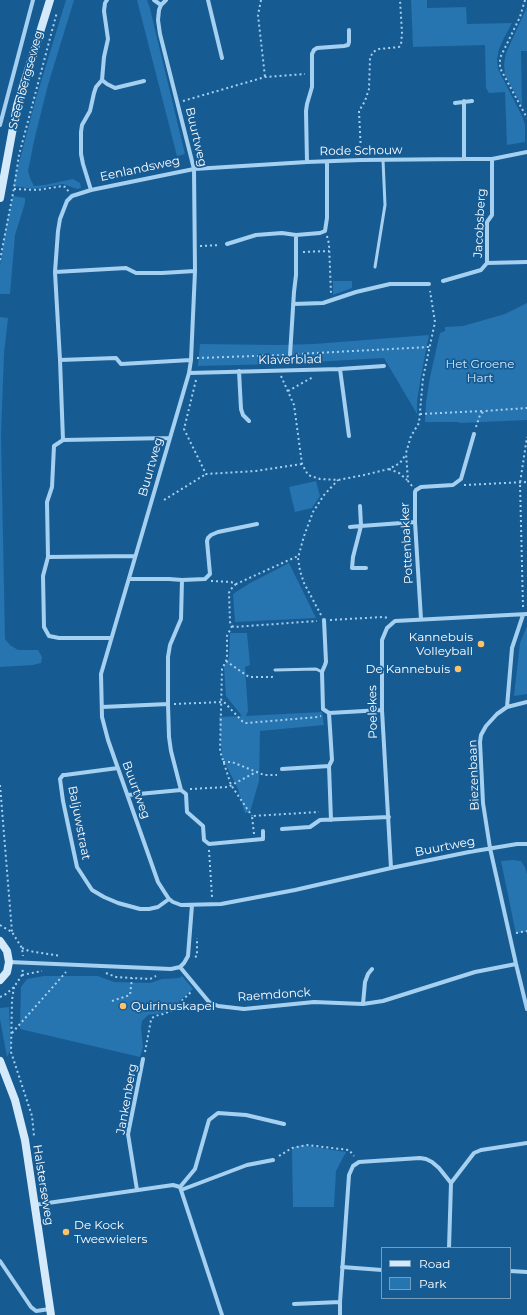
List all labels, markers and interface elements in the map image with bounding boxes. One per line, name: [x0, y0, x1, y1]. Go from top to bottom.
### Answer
street label: Steenbergseweg: [6, 29, 46, 131]
street label: Buurtweg: [182, 106, 210, 168]
street label: Rode Schouw: [319, 143, 403, 159]
street label: Eenlandsweg: [99, 153, 181, 185]
street label: Jacobsberg: [471, 188, 489, 258]
street label: Klaverblad: [258, 352, 322, 368]
park label: Het Groene Hart: [445, 357, 515, 385]
street label: Buurtweg: [136, 436, 166, 498]
street label: Pottenbakker: [398, 502, 416, 584]
place label: Kannebuis Volleyball: [409, 630, 473, 658]
marker: Kannebuis Volleyball: [476, 639, 486, 649]
place label: De Kannebuis: [365, 662, 450, 676]
marker: De Kannebuis: [453, 664, 463, 674]
street label: Poelekes: [365, 685, 381, 739]
street label: Biezenbaan: [466, 739, 482, 811]
street label: Buurtweg: [119, 759, 153, 821]
street label: Baljuwstraat: [65, 785, 93, 861]
street label: Buurtweg: [414, 834, 476, 860]
street label: Raemdonck: [237, 985, 311, 1005]
place label: Quirinuskapel: [131, 999, 215, 1013]
marker: Quirinuskapel: [118, 1001, 128, 1011]
street label: Jankenberg: [114, 1062, 140, 1136]
street label: Halsterseweg: [30, 1144, 56, 1226]
place label: De Kock Tweewielers: [74, 1218, 147, 1246]
marker: De Kock Tweewielers: [61, 1227, 71, 1237]
legend: [381, 1247, 511, 1299]
text: Road: [419, 1256, 450, 1271]
text: Park: [419, 1276, 446, 1291]

